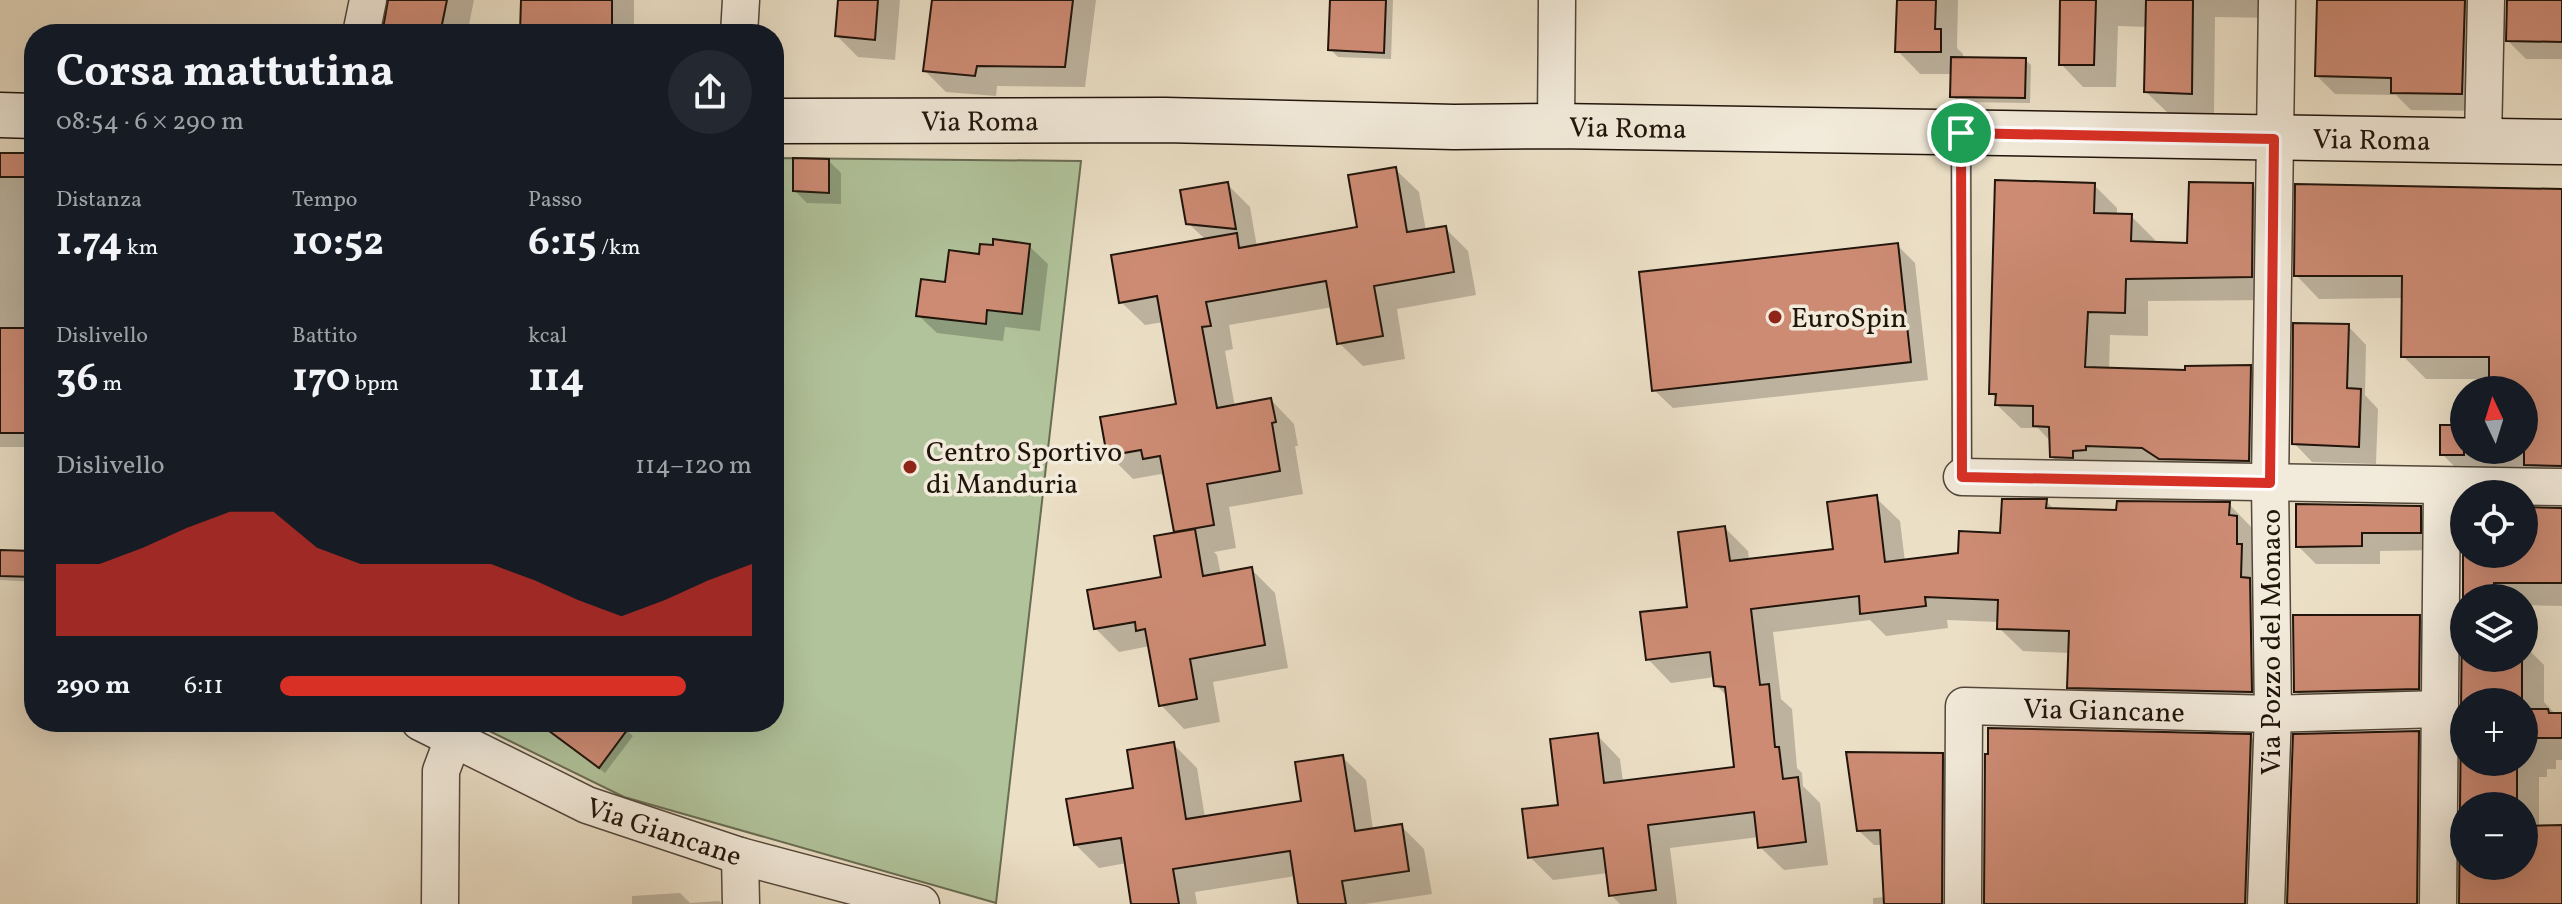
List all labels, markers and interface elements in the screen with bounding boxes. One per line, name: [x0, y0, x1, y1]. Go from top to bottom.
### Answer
text: Corsa mattutina: [56, 43, 394, 104]
button: share: [668, 50, 752, 134]
pin: [1927, 99, 1995, 167]
street label: Via Roma: [921, 103, 1039, 143]
text: 08:54 · 6 × 290 m: [56, 104, 244, 140]
street label: Via Roma: [1569, 109, 1687, 150]
icon: arrive: [1939, 111, 1983, 155]
street label: Via Roma: [2312, 121, 2431, 162]
text: Distanza: [56, 185, 142, 216]
text: Tempo: [292, 185, 358, 216]
text: Passo: [528, 185, 582, 216]
text: 1.74: [56, 216, 122, 272]
text: 10:52: [292, 216, 384, 272]
text: 6:15: [528, 216, 597, 272]
text: km: [122, 233, 158, 264]
text: /km: [597, 233, 641, 264]
place label: EuroSpin: [1791, 300, 1907, 339]
marker: EuroSpin: [1766, 308, 1784, 326]
text: Dislivello: [56, 321, 148, 352]
text: Battito: [292, 321, 357, 352]
text: kcal: [528, 321, 567, 352]
text: 36: [56, 352, 98, 408]
text: 170: [292, 352, 350, 408]
text: 114: [528, 352, 584, 408]
text: m: [98, 369, 122, 400]
text: bpm: [350, 369, 399, 400]
north arrow: [2450, 376, 2538, 464]
map controls: [2450, 376, 2538, 880]
place label: Centro Sportivo di Manduria: [926, 434, 1122, 505]
text: Dislivello: [56, 448, 165, 484]
text: 114–120 m: [635, 448, 752, 484]
marker: Centro Sportivo di Manduria: [901, 458, 919, 476]
button: locate: [2450, 480, 2538, 568]
street label: Via Pozzo del Monaco: [2253, 509, 2292, 775]
button: layers: [2450, 584, 2538, 672]
text: 290 m: [56, 668, 130, 704]
text: 6:11: [184, 668, 223, 704]
button: +: [2450, 688, 2538, 776]
street label: Via Giancane: [2022, 691, 2185, 734]
street label: Via Giancane: [581, 789, 746, 877]
button: −: [2450, 792, 2538, 880]

